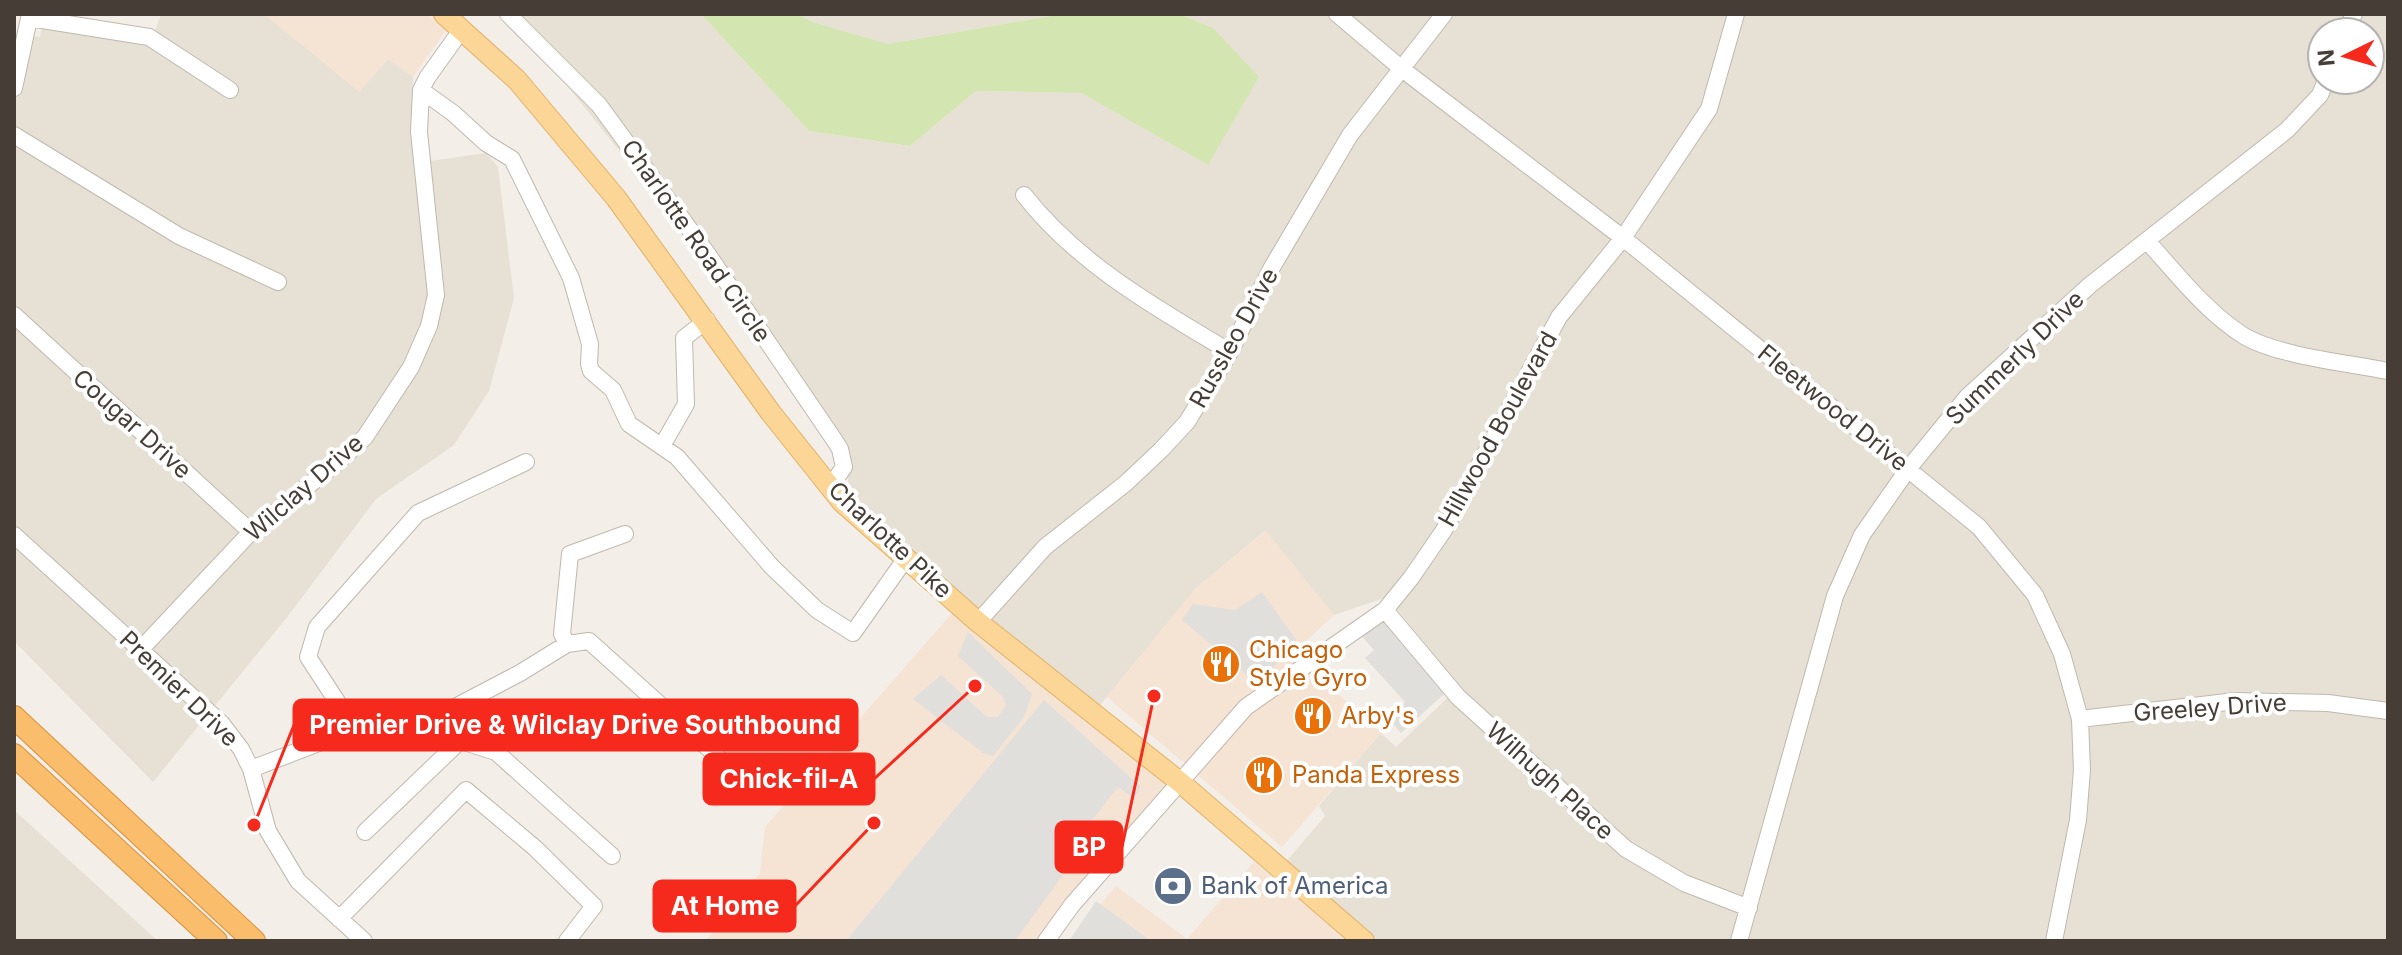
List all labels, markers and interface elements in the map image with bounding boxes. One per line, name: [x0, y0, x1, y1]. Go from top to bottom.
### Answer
north arrow: [2306, 16, 2386, 96]
text: N: [2312, 48, 2340, 67]
street label: Charlotte Road Circle: [616, 134, 777, 348]
street label: Russleo Drive: [1183, 263, 1284, 413]
street label: Summerly Drive: [1940, 284, 2090, 431]
street label: Hillwood Boulevard: [1432, 326, 1563, 531]
street label: Fleetwood Drive: [1752, 338, 1914, 477]
street label: Cougar Drive: [67, 363, 198, 484]
street label: Wilclay Drive: [238, 428, 369, 547]
street label: Charlotte Pike: [823, 475, 958, 604]
street label: Premier Drive: [114, 625, 245, 753]
place label: Chicago Style Gyro: [1249, 635, 1367, 692]
restaurant icon: Chicago Style Gyro: [1200, 643, 1242, 685]
street label: Greeley Drive: [2132, 688, 2288, 727]
restaurant icon: Arby's: [1292, 695, 1334, 737]
callout: Premier Drive & Wilclay Drive Southbound: [294, 700, 857, 750]
place label: Arby's: [1341, 701, 1415, 730]
text: Premier Drive & Wilclay Drive Southbound: [309, 709, 841, 740]
street label: Wilhugh Place: [1481, 716, 1620, 845]
callout: Chick-fil-A: [704, 754, 874, 804]
restaurant icon: Panda Express: [1243, 754, 1285, 796]
place label: Panda Express: [1292, 760, 1460, 789]
text: Chick-fil-A: [720, 763, 858, 794]
callout: BP: [1056, 822, 1122, 872]
text: BP: [1072, 831, 1106, 862]
bank icon: Bank of America: [1152, 865, 1194, 907]
place label: Bank of America: [1201, 871, 1389, 900]
callout: At Home: [654, 881, 795, 931]
text: At Home: [671, 890, 779, 921]

